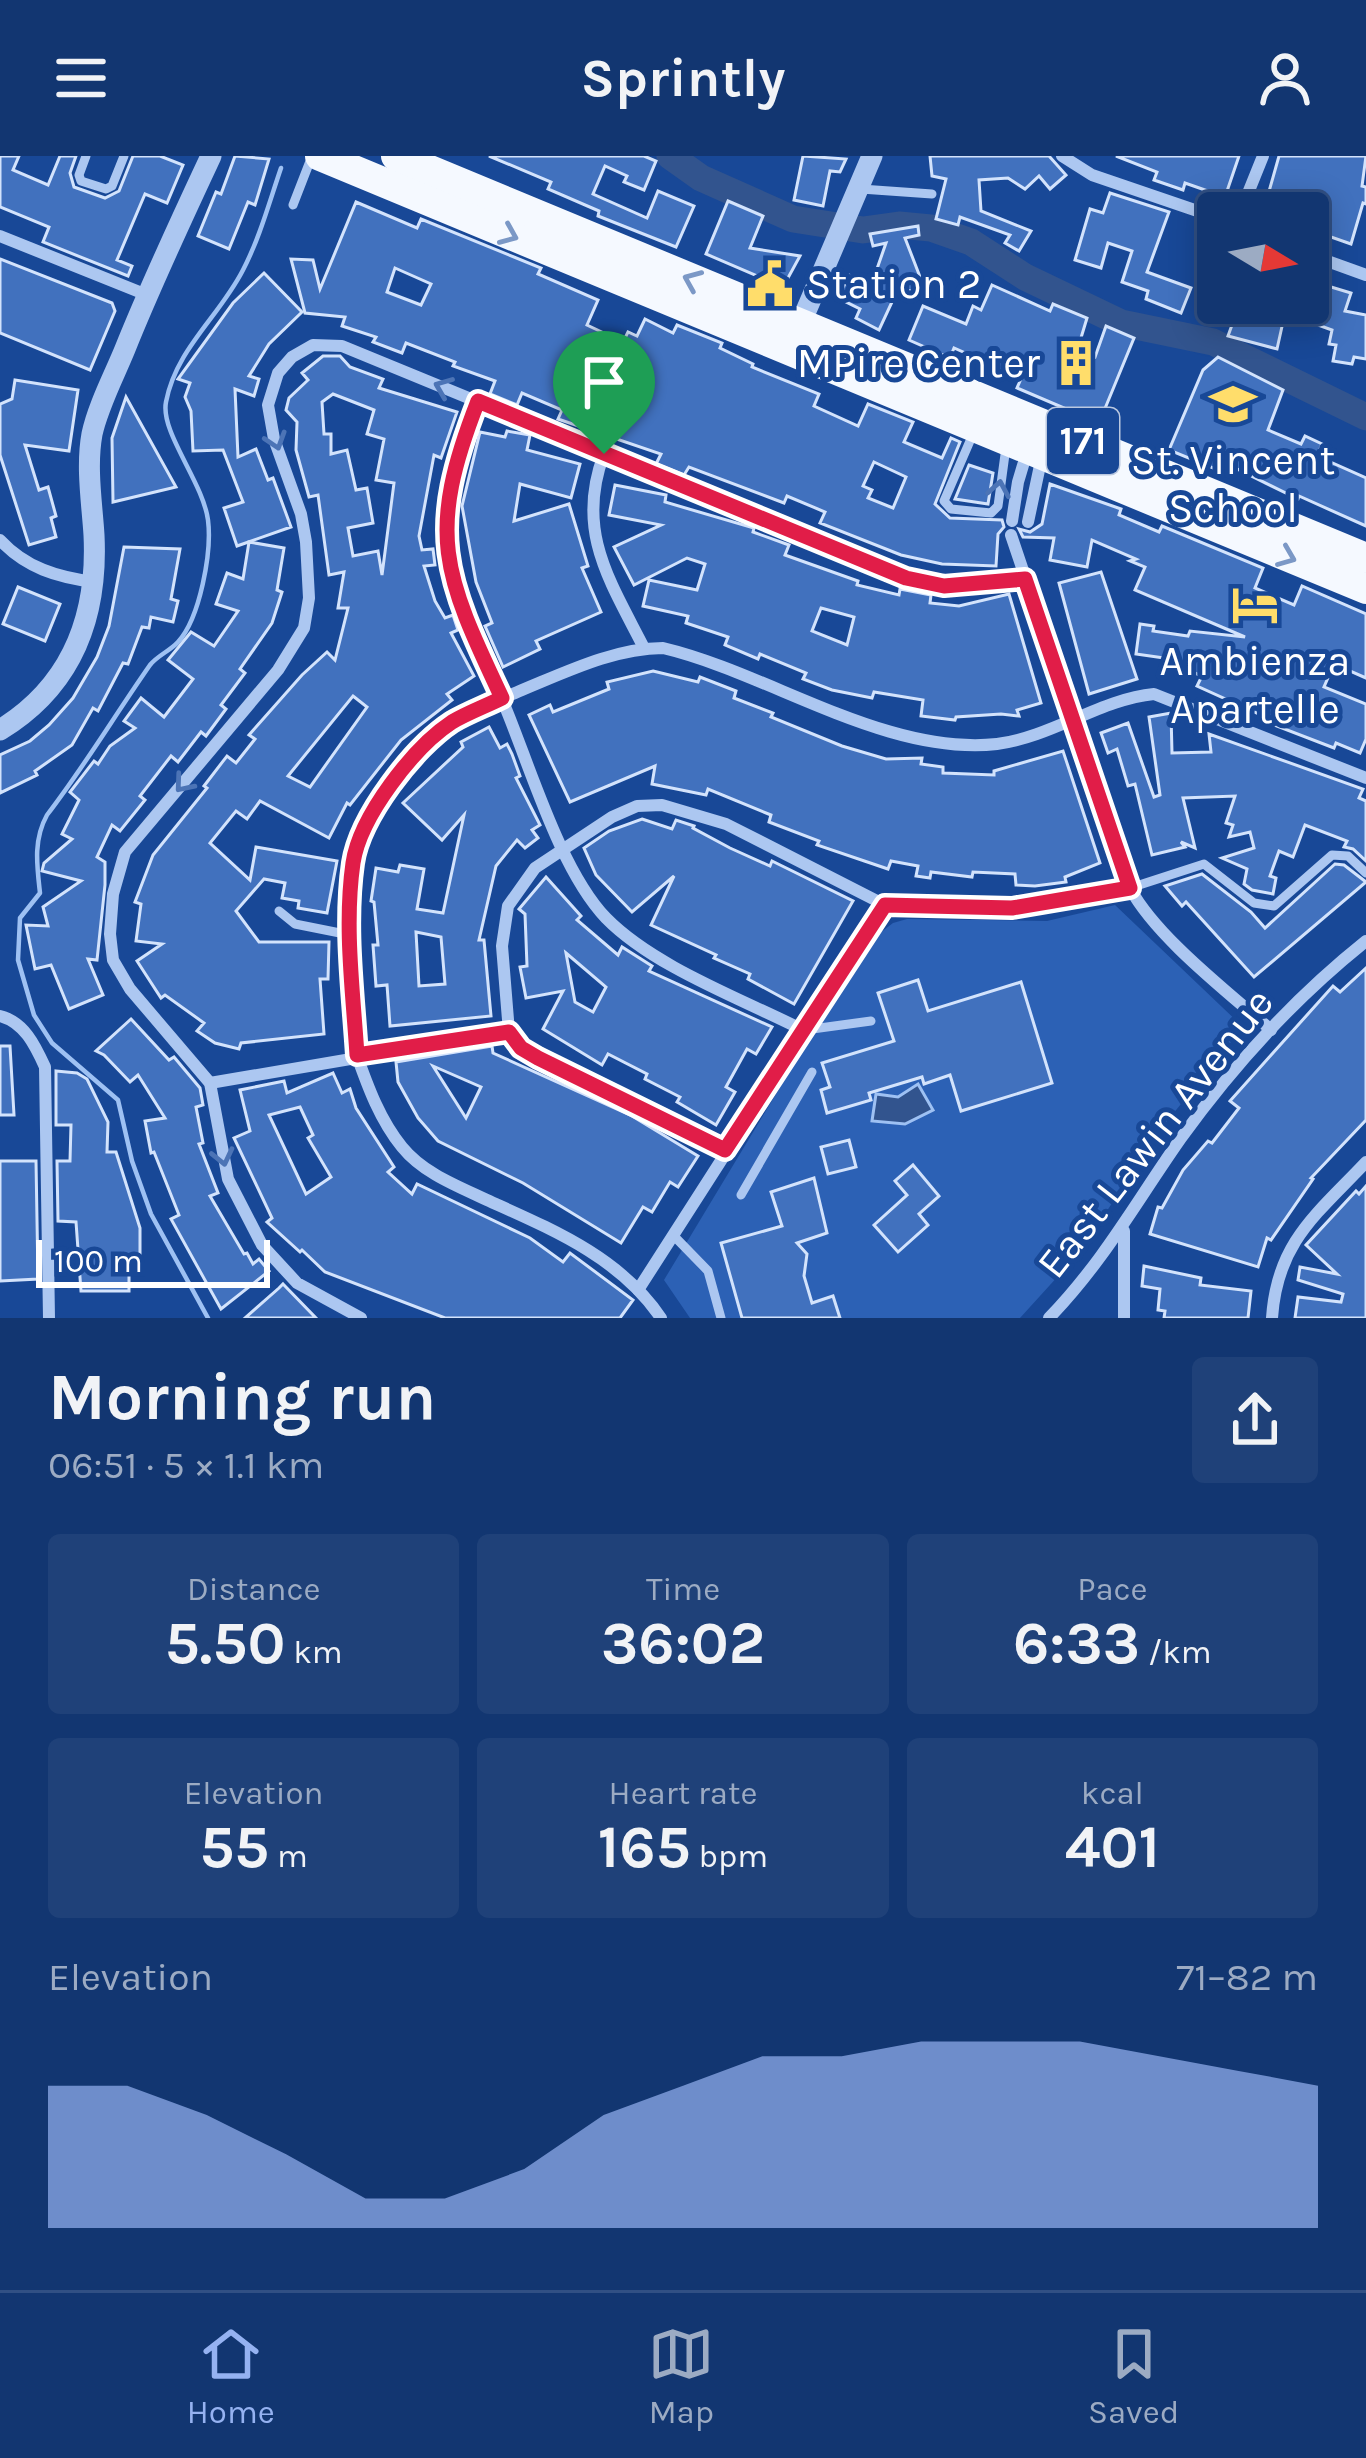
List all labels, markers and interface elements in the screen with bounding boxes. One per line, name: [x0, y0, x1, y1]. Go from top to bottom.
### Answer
icon: menu: [48, 45, 114, 111]
icon: person: [1252, 45, 1318, 111]
text: Sprintly: [581, 46, 785, 110]
north arrow: [1197, 192, 1329, 324]
map controls: [1197, 192, 1329, 324]
one-way arrow: [497, 221, 518, 245]
public building icon: Station 2: [745, 259, 795, 309]
place label: Station 2: [806, 259, 981, 309]
one-way arrow: [682, 271, 704, 295]
pin: [553, 331, 655, 454]
place label: MPire Center: [797, 338, 1041, 388]
building icon: MPire Center: [1051, 338, 1101, 388]
icon: arrive: [571, 349, 637, 415]
one-way arrow: [434, 376, 455, 401]
school or university icon: St. Vincent School: [1208, 379, 1258, 429]
road number: 171: [1047, 408, 1119, 474]
one-way arrow: [262, 430, 287, 451]
place label: St. Vincent School: [1131, 435, 1335, 533]
one-way arrow: [985, 479, 1010, 499]
one-way arrow: [1276, 543, 1297, 567]
hotel icon: Ambienza Apartelle: [1230, 580, 1280, 630]
place label: Ambienza Apartelle: [1160, 636, 1350, 734]
one-way arrow: [176, 770, 197, 792]
street label: East Lawin Avenue: [1026, 978, 1284, 1288]
one-way arrow: [209, 1146, 234, 1166]
scale bar: [36, 1234, 270, 1287]
text: 100 m: [54, 1242, 143, 1280]
button: share: [1192, 1357, 1318, 1483]
text: Morning run: [48, 1358, 436, 1436]
text: 06:51 · 5 × 1.1 km: [48, 1442, 324, 1488]
text: Distance: [187, 1570, 320, 1608]
text: Time: [646, 1570, 720, 1608]
text: Pace: [1077, 1570, 1148, 1608]
text: 5.50: [165, 1608, 285, 1678]
text: 36:02: [601, 1608, 765, 1678]
text: 6:33: [1013, 1608, 1140, 1678]
text: km: [285, 1633, 343, 1671]
text: /km: [1140, 1633, 1212, 1671]
text: Elevation: [184, 1774, 324, 1812]
text: Heart rate: [609, 1774, 757, 1812]
text: kcal: [1081, 1774, 1144, 1812]
text: 55: [199, 1812, 269, 1882]
text: 165: [598, 1812, 691, 1882]
text: 401: [1065, 1812, 1160, 1882]
text: m: [269, 1837, 308, 1875]
text: bpm: [691, 1837, 768, 1875]
text: Elevation: [48, 1954, 213, 2000]
text: 71–82 m: [1176, 1954, 1318, 2000]
tab: Home: [187, 2321, 275, 2431]
tab: Map: [648, 2321, 714, 2431]
tab: Saved: [1088, 2321, 1179, 2431]

